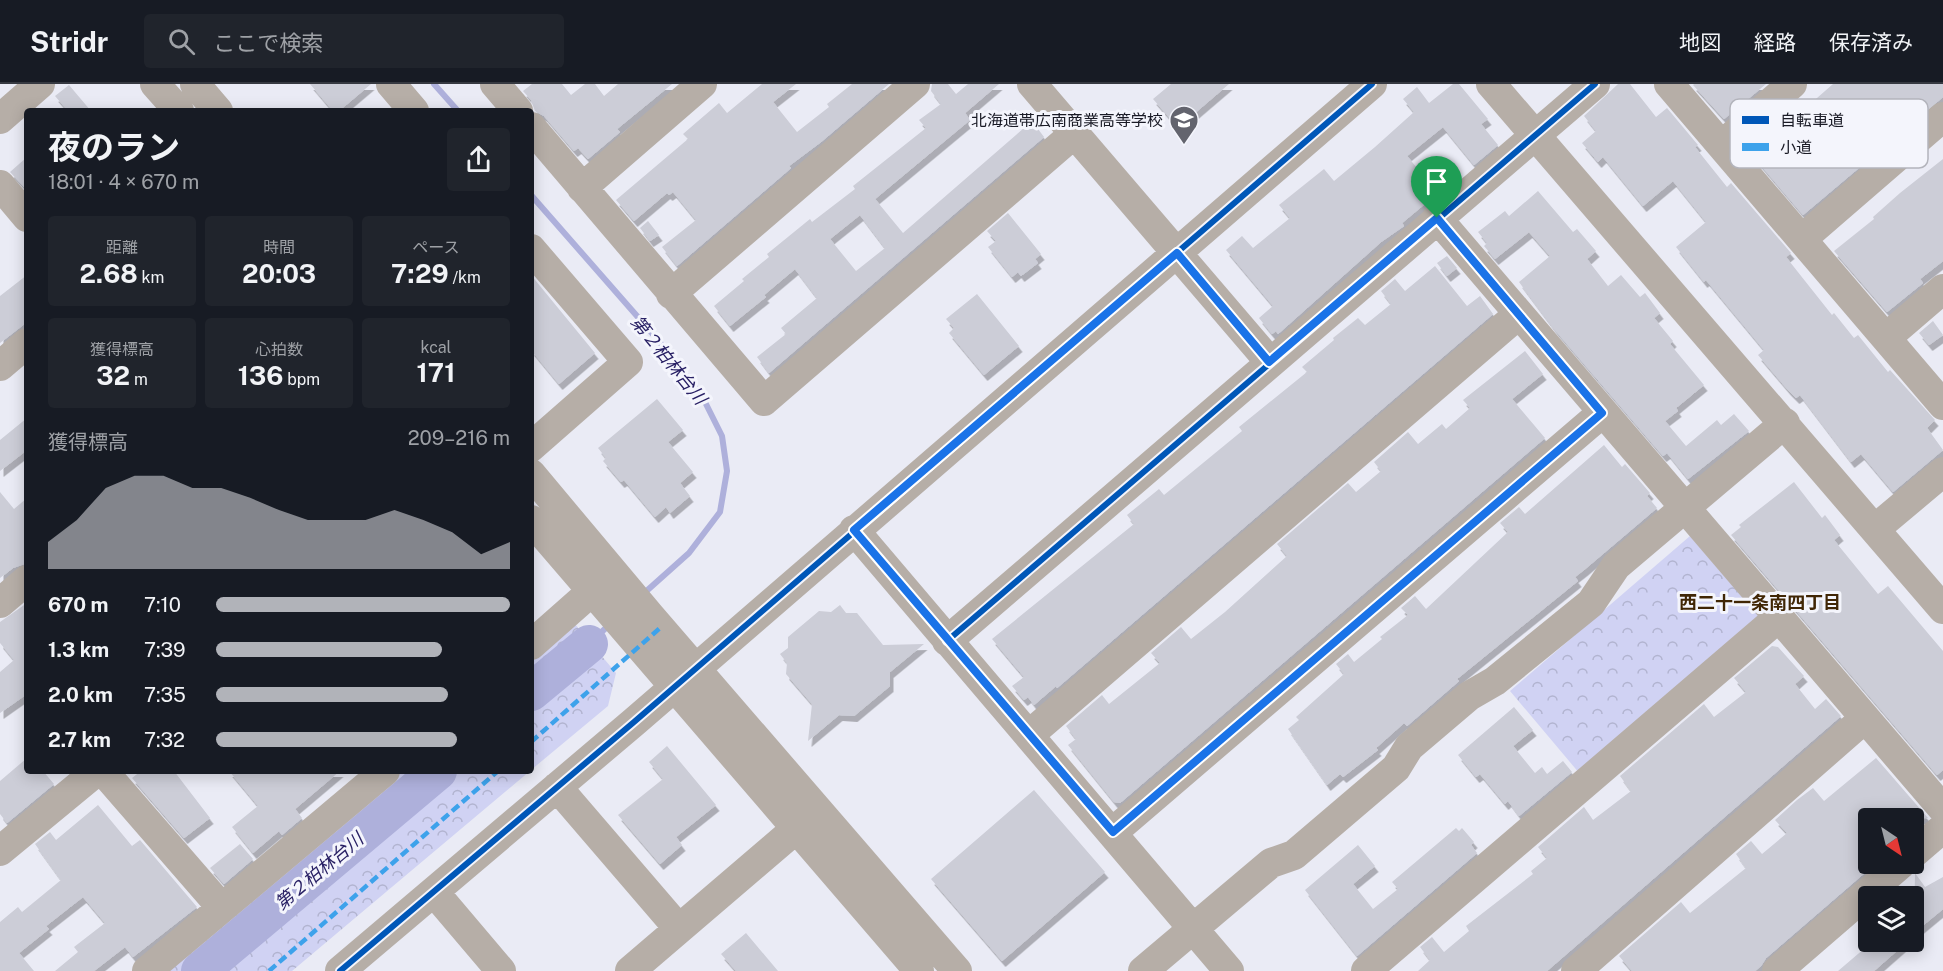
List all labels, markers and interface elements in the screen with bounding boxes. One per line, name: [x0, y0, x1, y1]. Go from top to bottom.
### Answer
search box: [144, 14, 564, 68]
text: Stridr: [30, 25, 108, 58]
icon: search: [165, 25, 198, 58]
text: ここで検索: [213, 30, 323, 56]
text: 地図: [1679, 30, 1721, 55]
text: 経路: [1754, 30, 1796, 55]
text: 保存済み: [1829, 30, 1913, 55]
legend: [1730, 99, 1928, 168]
school or university icon: 北海道帯広南商業高等学校: [1168, 104, 1200, 146]
place label: 北海道帯広南商業高等学校: [971, 111, 1163, 130]
text: 自転車道: [1780, 111, 1844, 130]
text: 夜のラン: [48, 128, 180, 166]
button: share: [447, 128, 510, 191]
text: 小道: [1780, 138, 1812, 157]
pin: [1411, 156, 1462, 218]
icon: arrive: [1420, 165, 1453, 198]
text: 18:01 · 4 × 670 m: [48, 170, 199, 194]
text: 距離: [106, 238, 138, 257]
text: 時間: [263, 238, 295, 257]
text: ペース: [412, 238, 460, 257]
text: 2.68: [80, 258, 138, 289]
text: 20:03: [242, 258, 316, 289]
text: 7:29: [391, 258, 449, 289]
text: km: [138, 268, 164, 287]
text: /km: [449, 268, 481, 287]
water label: 第２柏林台川: [627, 311, 712, 410]
text: kcal: [421, 338, 451, 357]
text: 獲得標高: [90, 340, 154, 359]
text: 心拍数: [255, 340, 303, 359]
text: 171: [417, 357, 455, 388]
text: 32: [96, 360, 130, 391]
text: 136: [238, 360, 283, 391]
text: m: [130, 370, 148, 389]
text: bpm: [283, 370, 320, 389]
text: 209–216 m: [408, 426, 510, 450]
text: 獲得標高: [48, 430, 128, 454]
district label: 西二十一条南四丁目: [1679, 592, 1841, 613]
text: 670 m: [48, 593, 109, 617]
text: 7:10: [144, 593, 181, 617]
text: 1.3 km: [48, 638, 109, 662]
text: 7:39: [144, 638, 185, 662]
text: 2.0 km: [48, 683, 113, 707]
text: 7:35: [144, 683, 186, 707]
text: 2.7 km: [48, 728, 111, 752]
text: 7:32: [144, 728, 185, 752]
north arrow: [1858, 808, 1924, 874]
map controls: [1858, 808, 1924, 952]
water label: 第２柏林台川: [271, 827, 369, 914]
button: layers: [1858, 886, 1924, 952]

